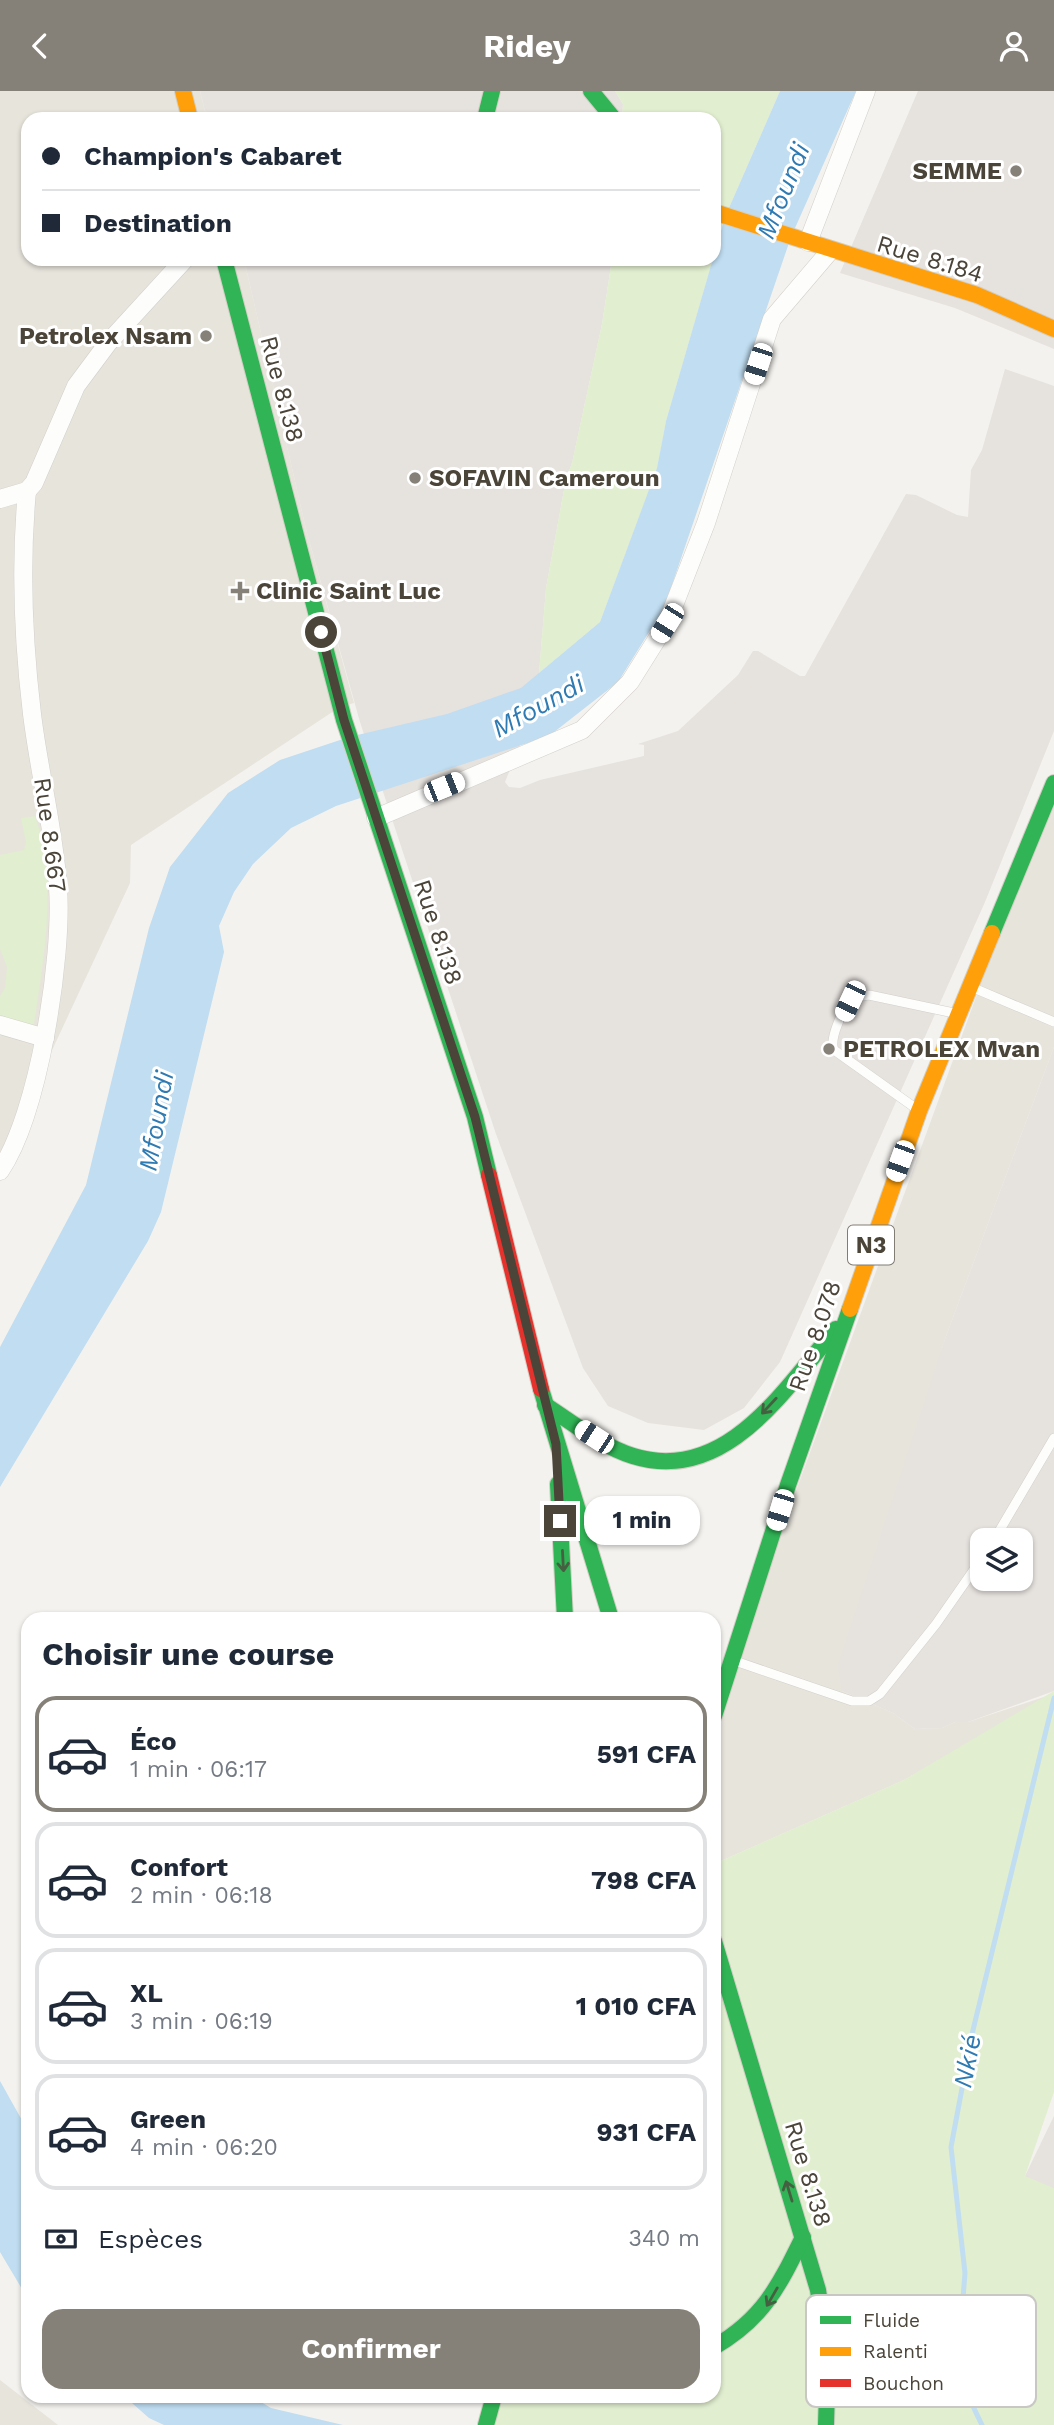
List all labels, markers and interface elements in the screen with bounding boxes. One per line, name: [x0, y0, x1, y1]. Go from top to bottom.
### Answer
icon: back: [21, 27, 59, 65]
text: Ridey: [483, 27, 571, 65]
icon: person: [995, 27, 1033, 65]
water label: Mfoundi: [750, 137, 816, 243]
text: Champion's Cabaret: [84, 141, 342, 171]
place label: SEMME: [913, 157, 1002, 185]
marker: SEMME: [1008, 163, 1024, 179]
text: Destination: [84, 208, 232, 238]
street label: Rue 8.184: [873, 230, 987, 288]
place label: Petrolex Nsam: [19, 322, 192, 350]
marker: Petrolex Nsam: [198, 328, 214, 344]
street label: Rue 8.138: [254, 333, 310, 445]
car: [742, 341, 775, 387]
place label: SOFAVIN Cameroun: [429, 464, 660, 492]
marker: SOFAVIN Cameroun: [407, 470, 423, 486]
place label: Clinic Saint Luc: [256, 577, 441, 605]
marker: Clinic Saint Luc: [230, 581, 250, 601]
car: [647, 600, 688, 646]
route start: [305, 616, 337, 648]
water label: Mfoundi: [487, 668, 590, 744]
car: [421, 769, 468, 805]
street label: Rue 8.667: [28, 776, 72, 894]
street label: Rue 8.138: [408, 876, 468, 988]
car: [832, 978, 869, 1024]
place label: PETROLEX Mvan: [843, 1035, 1040, 1063]
marker: PETROLEX Mvan: [821, 1041, 837, 1057]
water label: Mfoundi: [132, 1068, 180, 1173]
car: [883, 1138, 918, 1184]
road number: N3: [848, 1225, 894, 1265]
street label: Rue 8.078: [783, 1277, 847, 1395]
one-way arrow: [760, 1397, 777, 1414]
car: [571, 1417, 618, 1457]
car: [764, 1487, 797, 1533]
callout: 1 min: [584, 1497, 700, 1545]
route end: [544, 1505, 576, 1537]
text: 1 min: [612, 1507, 672, 1534]
map controls: [970, 1528, 1033, 1591]
button: layers: [970, 1528, 1033, 1591]
one-way arrow: [556, 1549, 569, 1572]
text: Choisir une course: [42, 1635, 334, 1673]
icon: car: [46, 1723, 109, 1786]
text: Éco: [130, 1726, 177, 1756]
text: 591 CFA: [597, 1739, 696, 1769]
text: 1 min · 06:17: [130, 1756, 267, 1783]
icon: car: [46, 1849, 109, 1912]
text: Confort: [130, 1852, 228, 1882]
text: 798 CFA: [591, 1865, 696, 1895]
text: 2 min · 06:18: [130, 1882, 273, 1909]
icon: car: [46, 1975, 109, 2038]
text: XL: [130, 1978, 163, 2008]
text: 1 010 CFA: [576, 1991, 696, 2021]
text: 3 min · 06:19: [130, 2008, 273, 2035]
water label: Nkié: [947, 2031, 987, 2091]
icon: car: [46, 2101, 109, 2164]
text: Green: [130, 2104, 206, 2134]
text: 931 CFA: [597, 2117, 696, 2147]
street label: Rue 8.138: [779, 2118, 837, 2230]
text: 4 min · 06:20: [130, 2134, 278, 2161]
one-way arrow: [781, 2180, 794, 2202]
icon: cash: [42, 2220, 80, 2258]
text: Espèces: [98, 2224, 203, 2254]
text: 340 m: [628, 2225, 700, 2252]
one-way arrow: [764, 2287, 778, 2307]
legend: [806, 2295, 1036, 2407]
button: Confirmer: [42, 2309, 700, 2389]
text: Fluide: [863, 2309, 920, 2332]
text: Ralenti: [863, 2340, 928, 2363]
text: Bouchon: [863, 2372, 944, 2395]

